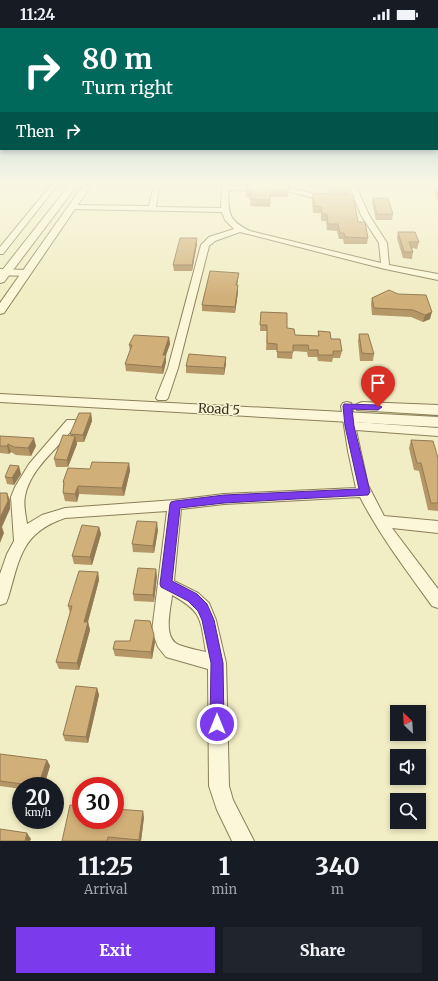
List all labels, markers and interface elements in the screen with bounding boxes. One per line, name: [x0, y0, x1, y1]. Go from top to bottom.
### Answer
text: 11:24: [20, 5, 55, 24]
text: 80 m: [82, 41, 153, 77]
icon: right: [16, 44, 68, 96]
text: Turn right: [82, 76, 173, 99]
icon: right: [62, 120, 84, 142]
text: Then: [16, 122, 54, 141]
pin: [361, 366, 395, 407]
icon: arrive: [367, 372, 389, 394]
street label: Road 5: [197, 399, 241, 419]
position arrow: [196, 703, 238, 745]
north arrow: [390, 705, 426, 741]
map controls: [390, 705, 426, 829]
button: sound: [390, 749, 426, 785]
speed limit sign: 30: [72, 777, 124, 829]
text: 20: [26, 785, 50, 810]
button: search: [390, 793, 426, 829]
text: km/h: [25, 806, 51, 819]
text: 11:25: [78, 851, 133, 882]
text: 1: [219, 851, 230, 882]
text: 340: [315, 851, 360, 882]
text: Arrival: [84, 881, 127, 898]
text: min: [211, 881, 237, 898]
text: m: [331, 881, 344, 898]
button: Exit: [16, 927, 215, 973]
button: Share: [223, 927, 422, 973]

